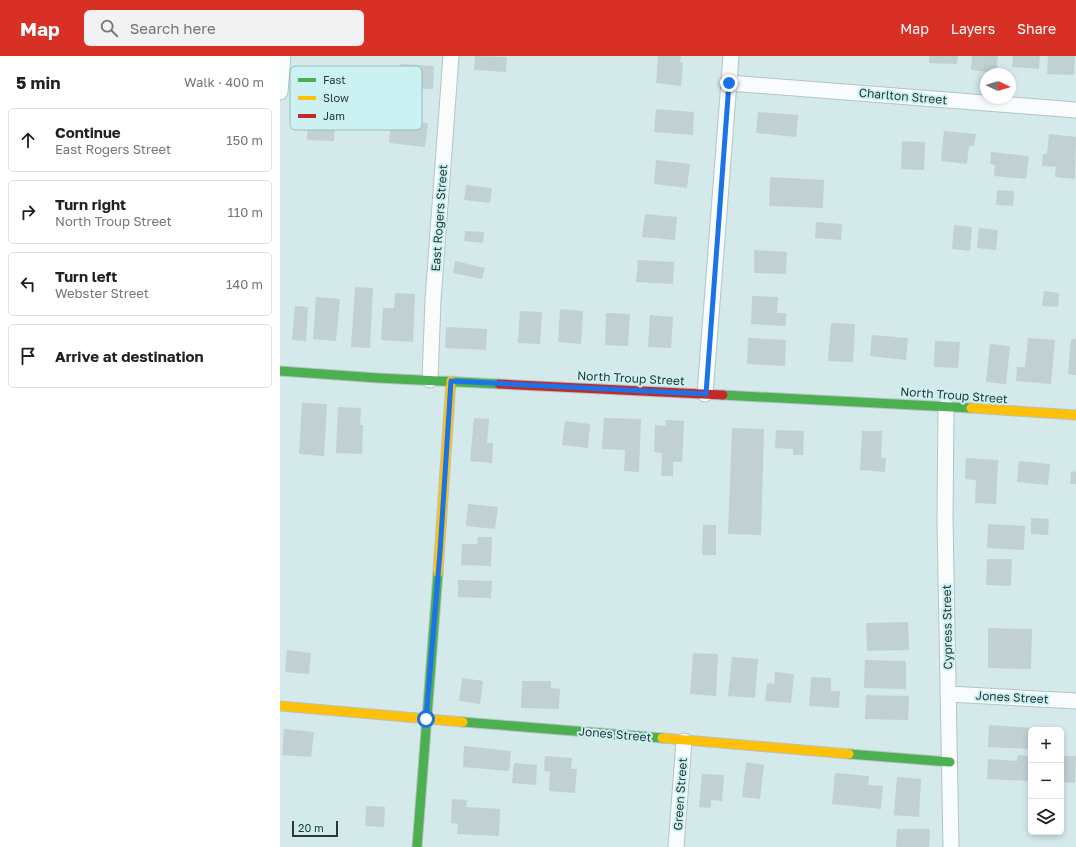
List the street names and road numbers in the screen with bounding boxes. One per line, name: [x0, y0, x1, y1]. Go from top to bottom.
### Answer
street label: Charlton Street: [858, 85, 948, 107]
street label: East Rogers Street: [428, 164, 450, 272]
street label: North Troup Street: [577, 368, 685, 388]
street label: North Troup Street: [900, 384, 1008, 406]
street label: Cypress Street: [939, 584, 955, 670]
street label: Jones Street: [975, 688, 1049, 706]
street label: Jones Street: [578, 723, 652, 745]
street label: Green Street: [670, 757, 690, 831]

